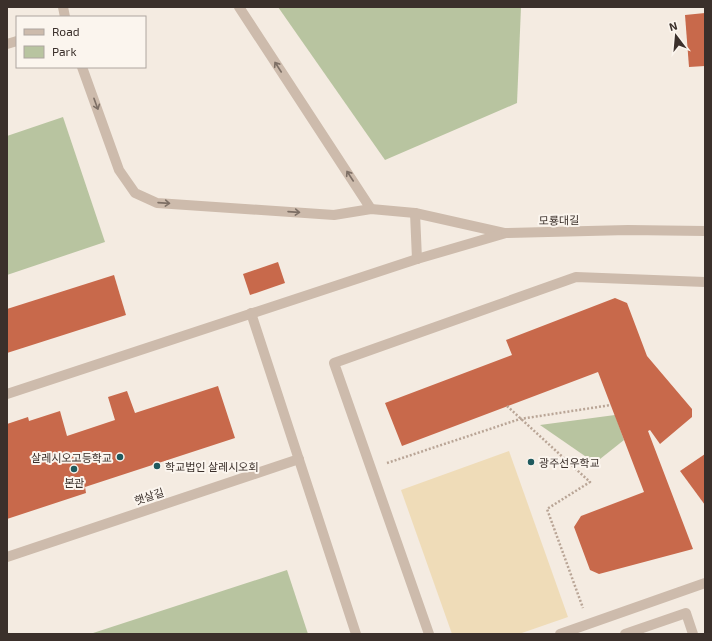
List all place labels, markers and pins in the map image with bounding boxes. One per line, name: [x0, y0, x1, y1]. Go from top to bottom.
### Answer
place label: 살레시오고등학교: [31, 451, 112, 464]
marker: 살레시오고등학교: [115, 452, 125, 462]
place label: 광주선우학교: [539, 456, 600, 469]
marker: 광주선우학교: [526, 457, 536, 467]
place label: 학교법인 살레시오회: [165, 460, 259, 473]
marker: 학교법인 살레시오회: [152, 461, 162, 471]
marker: 본관: [69, 464, 79, 474]
place label: 본관: [64, 476, 84, 489]

